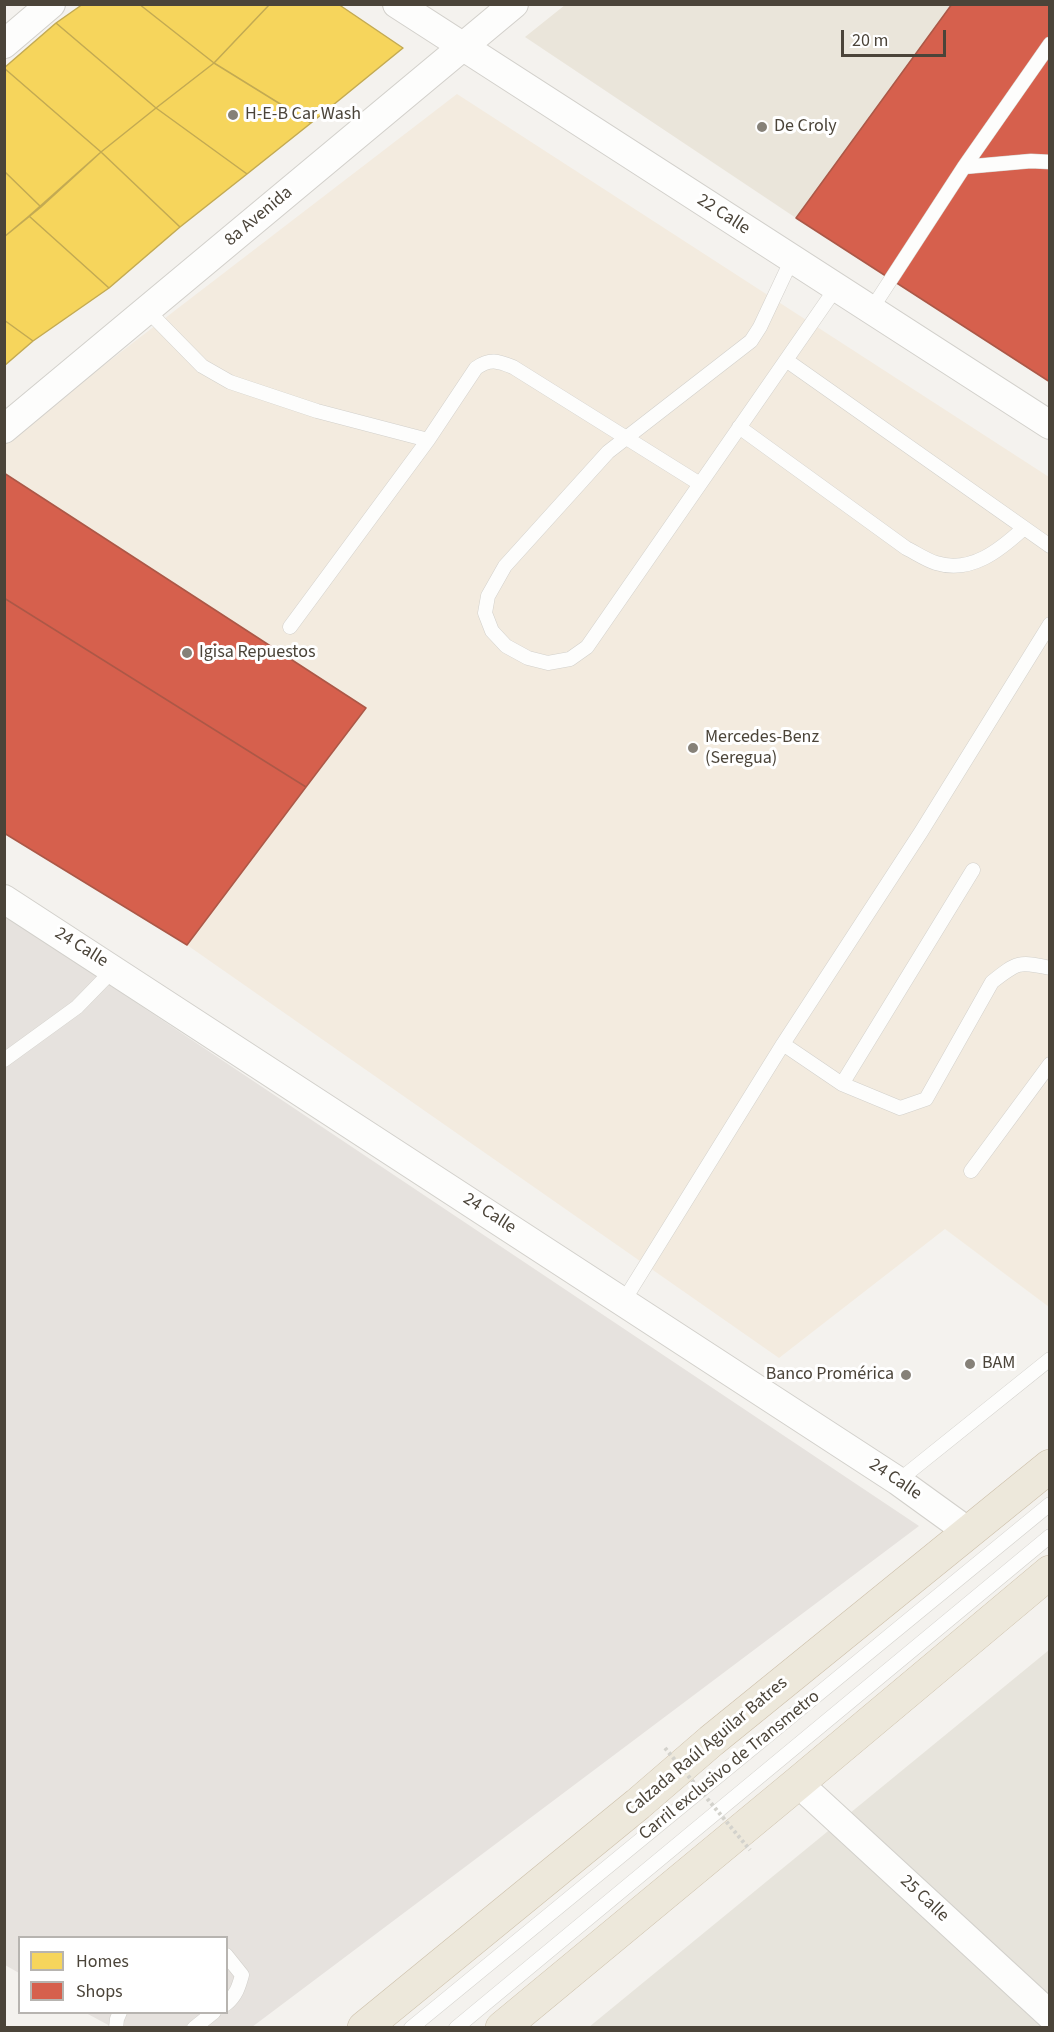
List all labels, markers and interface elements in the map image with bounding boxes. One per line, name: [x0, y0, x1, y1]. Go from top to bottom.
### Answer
scale bar: [844, 18, 949, 56]
text: 20 m: [852, 28, 888, 53]
place label: H-E-B Car Wash: [245, 104, 361, 126]
marker: H-E-B Car Wash: [226, 108, 240, 122]
place label: De Croly: [774, 116, 837, 138]
marker: De Croly: [755, 120, 769, 134]
street label: 8a Avenida: [221, 182, 297, 252]
street label: 22 Calle: [692, 190, 754, 240]
place label: Igisa Repuestos: [199, 642, 315, 664]
marker: Igisa Repuestos: [180, 646, 194, 660]
place label: Mercedes-Benz (Seregua): [705, 727, 819, 770]
marker: Mercedes-Benz (Seregua): [686, 741, 700, 755]
street label: 24 Calle: [50, 923, 112, 973]
street label: 24 Calle: [458, 1189, 520, 1239]
place label: BAM: [982, 1353, 1015, 1375]
marker: BAM: [963, 1357, 977, 1371]
place label: Banco Promérica: [766, 1364, 894, 1386]
marker: Banco Promérica: [899, 1368, 913, 1382]
street label: 24 Calle: [865, 1455, 925, 1505]
street label: Calzada Raúl Aguilar Batres: [622, 1673, 792, 1821]
street label: Carril exclusivo de Transmetro: [635, 1686, 825, 1846]
street label: 25 Calle: [895, 1871, 953, 1927]
legend: [18, 1936, 228, 2014]
text: Homes: [76, 1949, 129, 1974]
text: Shops: [76, 1979, 123, 2004]

